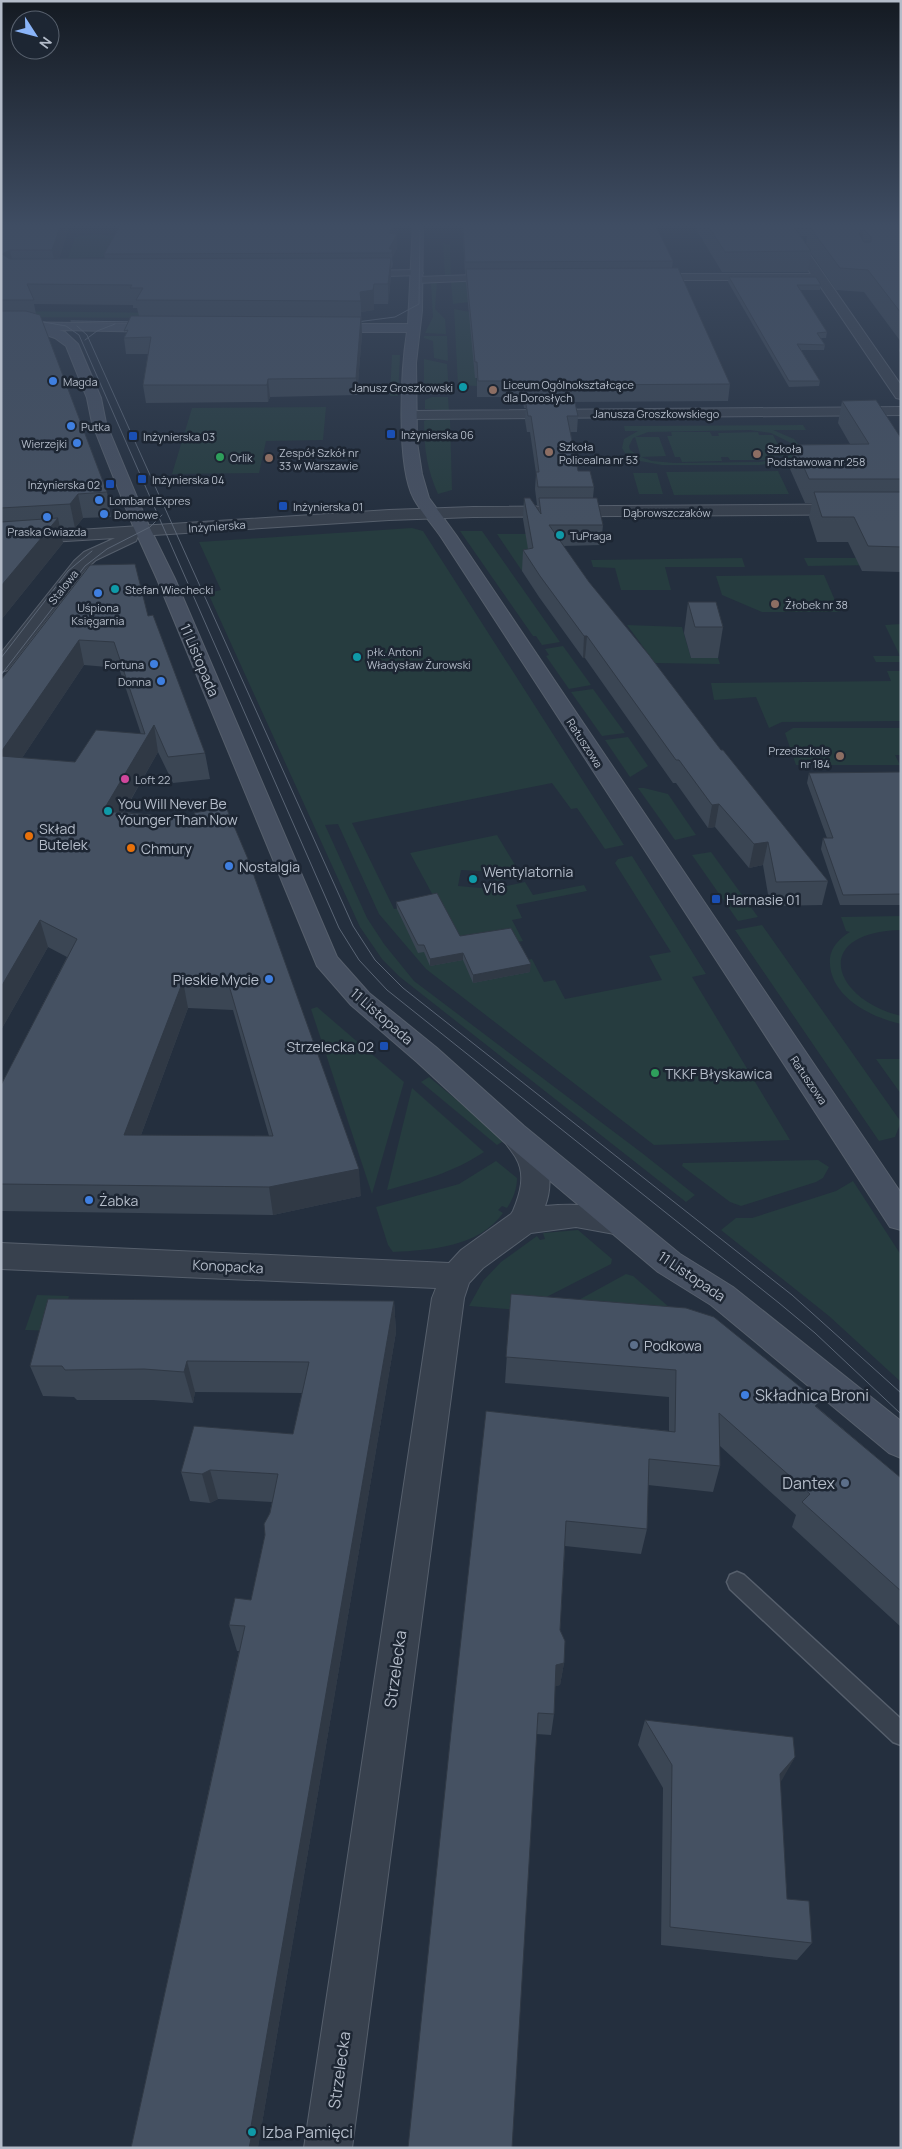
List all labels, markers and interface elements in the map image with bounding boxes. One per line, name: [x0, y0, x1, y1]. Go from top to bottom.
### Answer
north arrow: [10, 10, 60, 60]
text: N: [35, 33, 57, 53]
place label: Magda: [63, 374, 98, 389]
marker: Magda: [47, 375, 59, 387]
place label: Liceum Ogólnokształcące dla Dorosłych: [503, 377, 635, 405]
place label: Janusz Groszkowski: [352, 380, 453, 395]
marker: Janusz Groszkowski: [457, 381, 469, 393]
marker: Liceum Ogólnokształcące dla Dorosłych: [487, 384, 499, 396]
street label: Janusza Groszkowskiego: [593, 406, 720, 421]
place label: Putka: [81, 419, 110, 434]
marker: Putka: [65, 420, 77, 432]
place label: Inżynierska 06: [401, 427, 474, 442]
marker: Inżynierska 06: [385, 428, 397, 440]
place label: Inżynierska 03: [143, 429, 215, 444]
marker: Inżynierska 03: [127, 430, 139, 442]
place label: Wierzejki: [21, 436, 67, 451]
marker: Wierzejki: [71, 437, 83, 449]
place label: Szkoła Policealna nr 53: [559, 439, 638, 467]
place label: Szkoła Podstawowa nr 258: [767, 441, 865, 469]
place label: Zespół Szkół nr 33 w Warszawie: [279, 445, 359, 473]
marker: Szkoła Policealna nr 53: [543, 446, 555, 458]
marker: Szkoła Podstawowa nr 258: [751, 448, 763, 460]
place label: Orlik: [230, 450, 253, 465]
marker: Orlik: [214, 451, 226, 463]
marker: Zespół Szkół nr 33 w Warszawie: [263, 452, 275, 464]
place label: Inżynierska 04: [152, 472, 225, 487]
marker: Inżynierska 04: [136, 473, 148, 485]
place label: Inżynierska 02: [28, 477, 100, 492]
marker: Inżynierska 02: [104, 478, 116, 490]
place label: Lombard Expres: [109, 493, 191, 508]
marker: Lombard Expres: [93, 494, 105, 506]
place label: Inżynierska 01: [293, 499, 363, 514]
marker: Inżynierska 01: [277, 500, 289, 512]
street label: Dąbrowszczaków: [623, 505, 711, 520]
place label: Domowe: [114, 507, 159, 522]
marker: Domowe: [98, 508, 110, 520]
marker: Praska Gwiazda: [41, 511, 53, 523]
street label: Inżynierska: [188, 517, 246, 535]
place label: Praska Gwiazda: [8, 524, 86, 539]
place label: TuPraga: [570, 528, 612, 543]
marker: TuPraga: [554, 529, 566, 541]
street label: Stalowa: [45, 566, 81, 608]
place label: Stefan Wiechecki: [125, 582, 213, 597]
marker: Stefan Wiechecki: [109, 583, 121, 595]
marker: Uśpiona Księgarnia: [92, 587, 104, 599]
place label: Żłobek nr 38: [785, 597, 848, 612]
marker: Żłobek nr 38: [769, 598, 781, 610]
place label: Uśpiona Księgarnia: [72, 600, 124, 628]
street label: 11 Listopada: [176, 621, 224, 699]
place label: płk. Antoni Władysław Żurowski: [367, 644, 471, 672]
marker: płk. Antoni Władysław Żurowski: [351, 651, 363, 663]
place label: Fortuna: [105, 657, 144, 672]
marker: Fortuna: [148, 658, 160, 670]
place label: Donna: [118, 674, 151, 689]
marker: Donna: [155, 675, 167, 687]
street label: Ratuszowa: [564, 716, 606, 770]
place label: Przedszkole nr 184: [769, 743, 831, 771]
marker: Przedszkole nr 184: [834, 750, 846, 762]
place label: Loft 22: [135, 772, 170, 787]
marker: Loft 22: [119, 773, 131, 785]
place label: You Will Never Be Younger Than Now: [118, 794, 238, 829]
marker: You Will Never Be Younger Than Now: [102, 805, 114, 817]
place label: Skład Butelek: [39, 819, 89, 854]
marker: Skład Butelek: [23, 830, 35, 842]
place label: Chmury: [141, 839, 192, 858]
marker: Chmury: [125, 842, 137, 854]
place label: Nostalgia: [239, 857, 300, 876]
marker: Nostalgia: [223, 860, 235, 872]
place label: Wentylatornia V16: [483, 862, 573, 897]
marker: Wentylatornia V16: [467, 873, 479, 885]
place label: Harnasie 01: [726, 890, 800, 909]
marker: Harnasie 01: [710, 893, 722, 905]
place label: Pieskie Mycie: [173, 970, 259, 989]
marker: Pieskie Mycie: [263, 973, 275, 985]
street label: 11 Listopada: [347, 983, 417, 1049]
place label: Strzelecka 02: [286, 1037, 374, 1056]
marker: Strzelecka 02: [378, 1040, 390, 1052]
street label: Ratuszowa: [787, 1053, 831, 1107]
place label: TKKF Błyskawica: [665, 1064, 772, 1083]
marker: TKKF Błyskawica: [649, 1067, 661, 1079]
place label: Żabka: [99, 1191, 138, 1210]
marker: Żabka: [83, 1194, 95, 1206]
street label: 11 Listopada: [655, 1247, 729, 1305]
street label: Konopacka: [192, 1255, 264, 1277]
place label: Podkowa: [644, 1336, 702, 1355]
marker: Podkowa: [628, 1339, 640, 1351]
place label: Składnica Broni: [755, 1384, 869, 1406]
marker: Składnica Broni: [739, 1389, 751, 1401]
place label: Dantex: [782, 1472, 836, 1494]
marker: Dantex: [839, 1477, 851, 1489]
street label: Strzelecka: [379, 1629, 411, 1709]
street label: Strzelecka: [323, 2030, 355, 2110]
place label: Izba Pamięci: [262, 2121, 353, 2143]
marker: Izba Pamięci: [246, 2126, 258, 2138]

